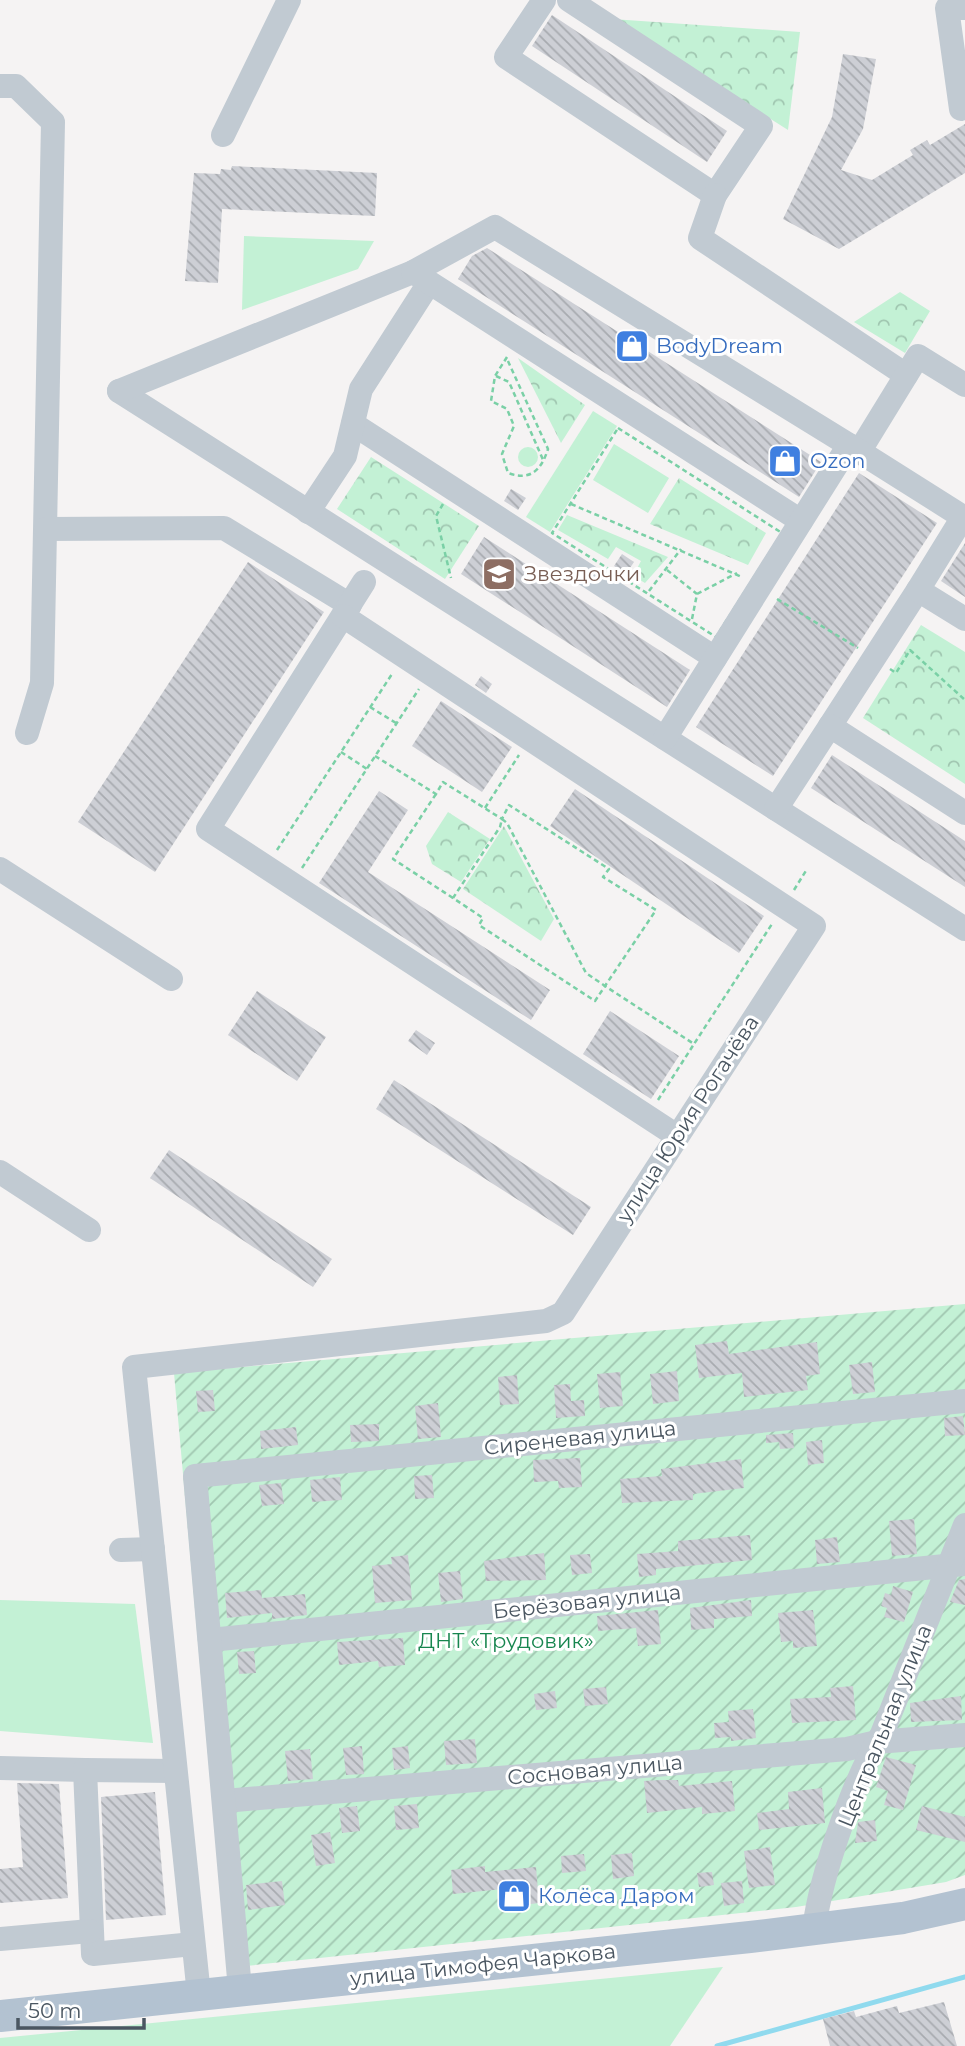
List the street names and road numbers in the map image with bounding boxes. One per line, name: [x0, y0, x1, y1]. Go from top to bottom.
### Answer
street label: улица Юрия Рогачёва: [611, 1011, 764, 1228]
street label: Сиреневая улица: [483, 1415, 677, 1460]
street label: Берёзовая улица: [492, 1579, 682, 1624]
street label: Центральная улица: [832, 1621, 937, 1831]
street label: Сосновая улица: [506, 1749, 684, 1790]
street label: улица Тимофея Чаркова: [348, 1938, 617, 1991]

